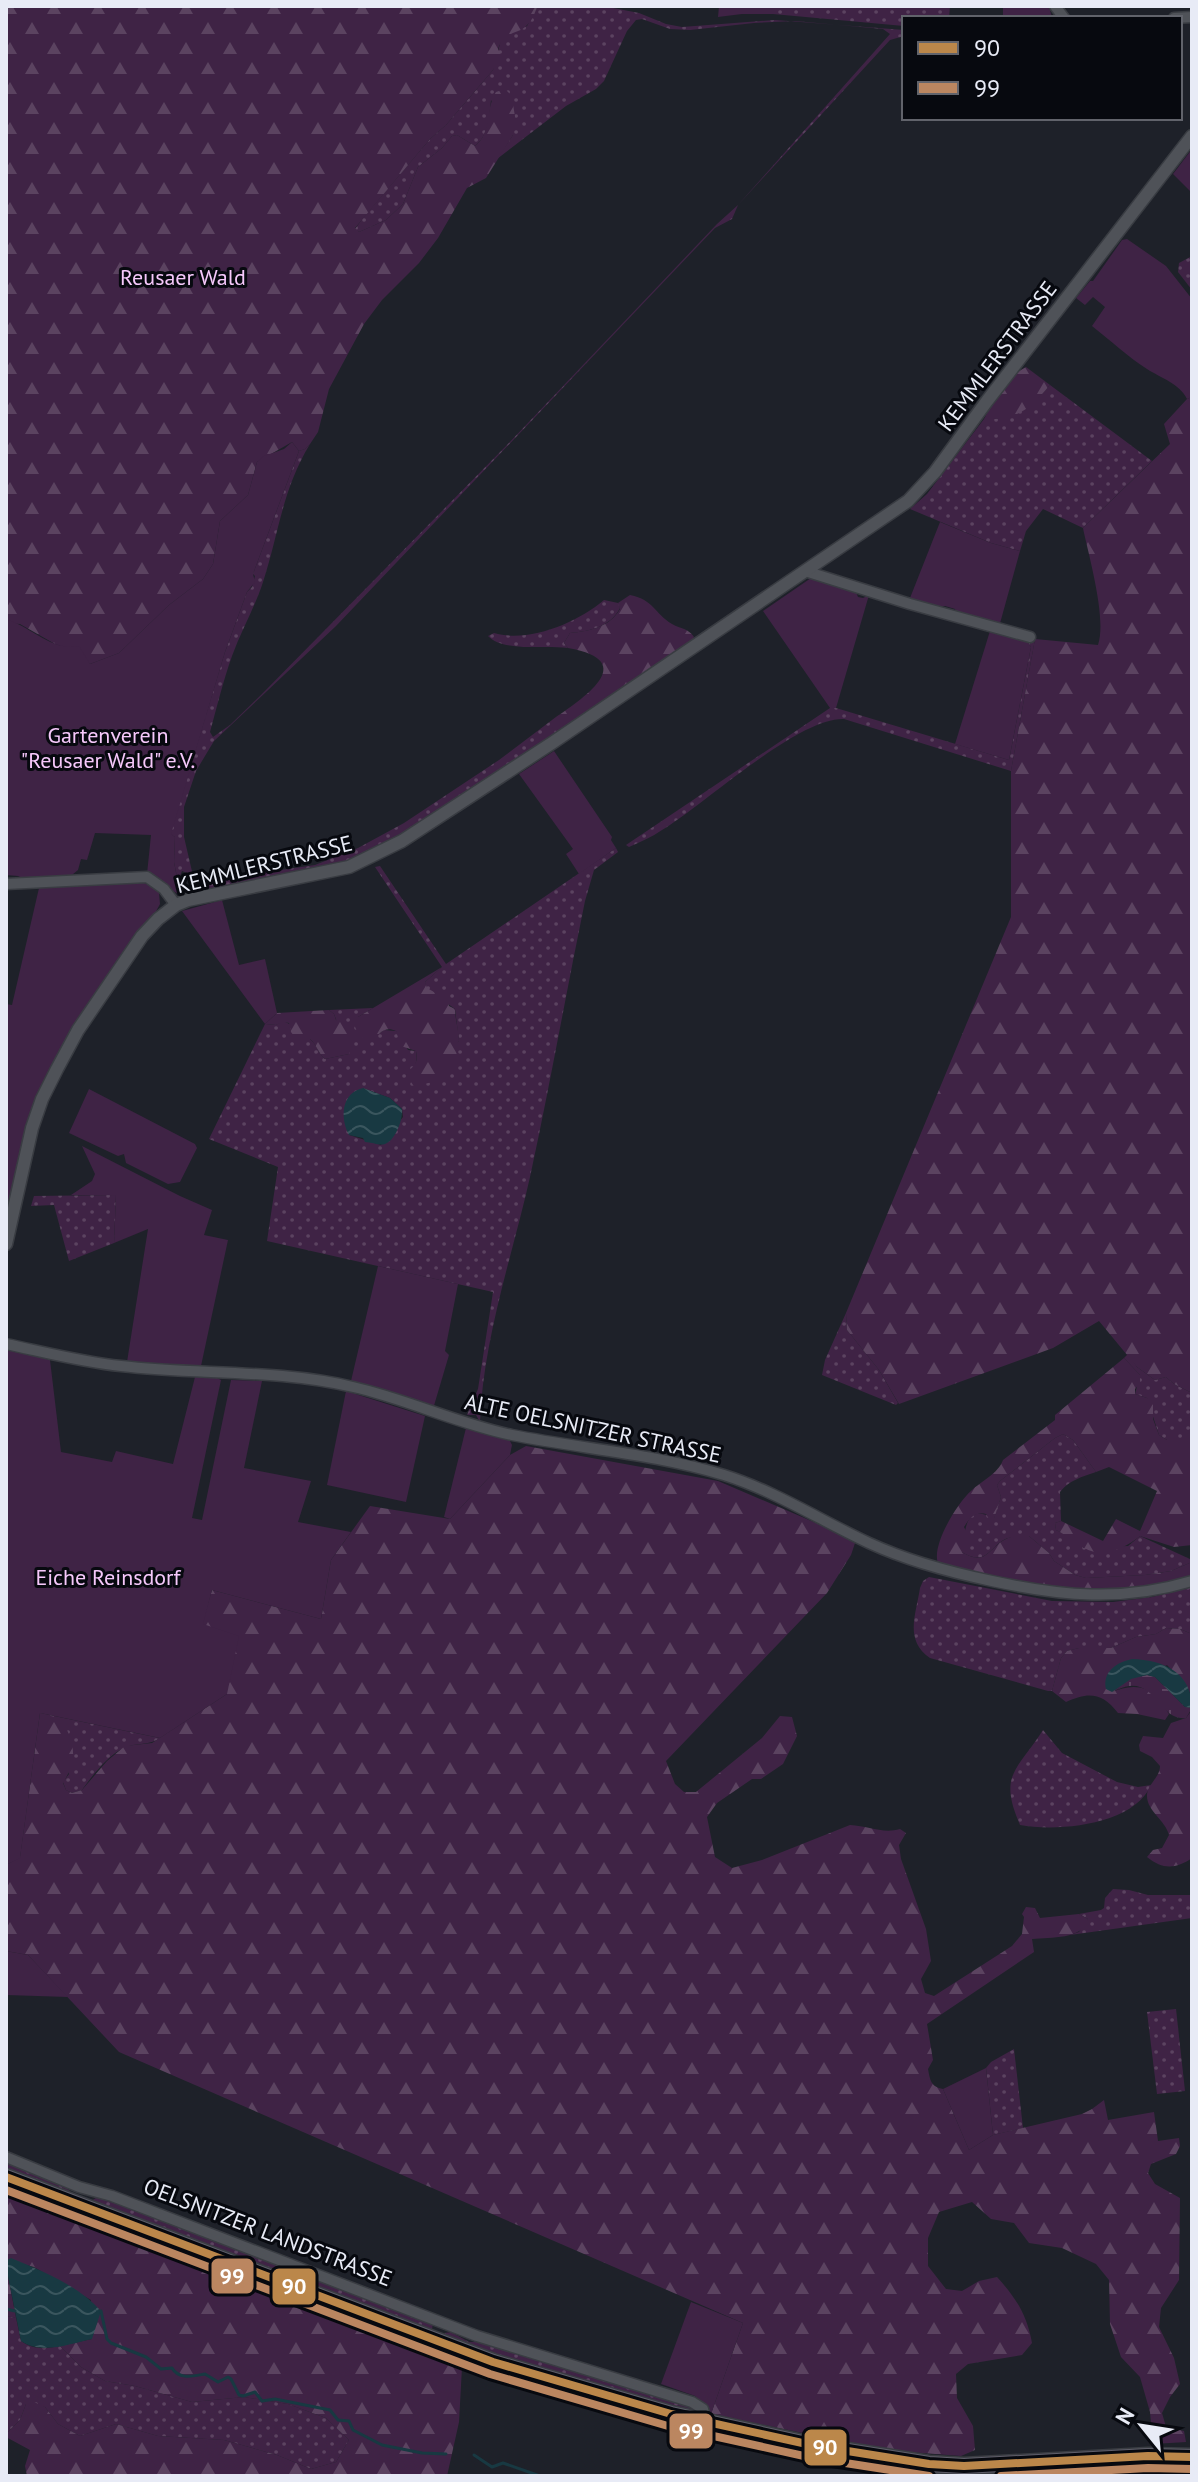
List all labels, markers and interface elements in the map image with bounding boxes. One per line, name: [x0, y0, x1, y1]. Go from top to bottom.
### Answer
legend: [902, 16, 1182, 120]
text: 90: [974, 32, 1000, 63]
text: 99: [974, 72, 1000, 103]
park label: Reusaer Wald: [120, 263, 246, 291]
street label: KEMMLERSTRASSE: [931, 275, 1063, 437]
park label: Gartenverein "Reusaer Wald" e.V.: [21, 721, 195, 774]
street label: KEMMLERSTRASSE: [173, 829, 355, 899]
street label: ALTE OELSNITZER STRASSE: [462, 1387, 724, 1469]
park label: Eiche Reinsdorf: [35, 1563, 182, 1591]
street label: OELSNITZER LANDSTRASSE: [140, 2172, 396, 2292]
line badge: 99: [210, 2257, 255, 2295]
text: 99: [220, 2262, 244, 2290]
line badge: 90: [271, 2267, 317, 2306]
text: 90: [282, 2272, 306, 2300]
north arrow: [1102, 2386, 1182, 2466]
text: N: [1109, 2403, 1140, 2429]
line badge: 99: [668, 2412, 714, 2450]
text: 99: [679, 2417, 703, 2445]
line badge: 90: [803, 2428, 848, 2467]
text: 90: [813, 2433, 837, 2461]

